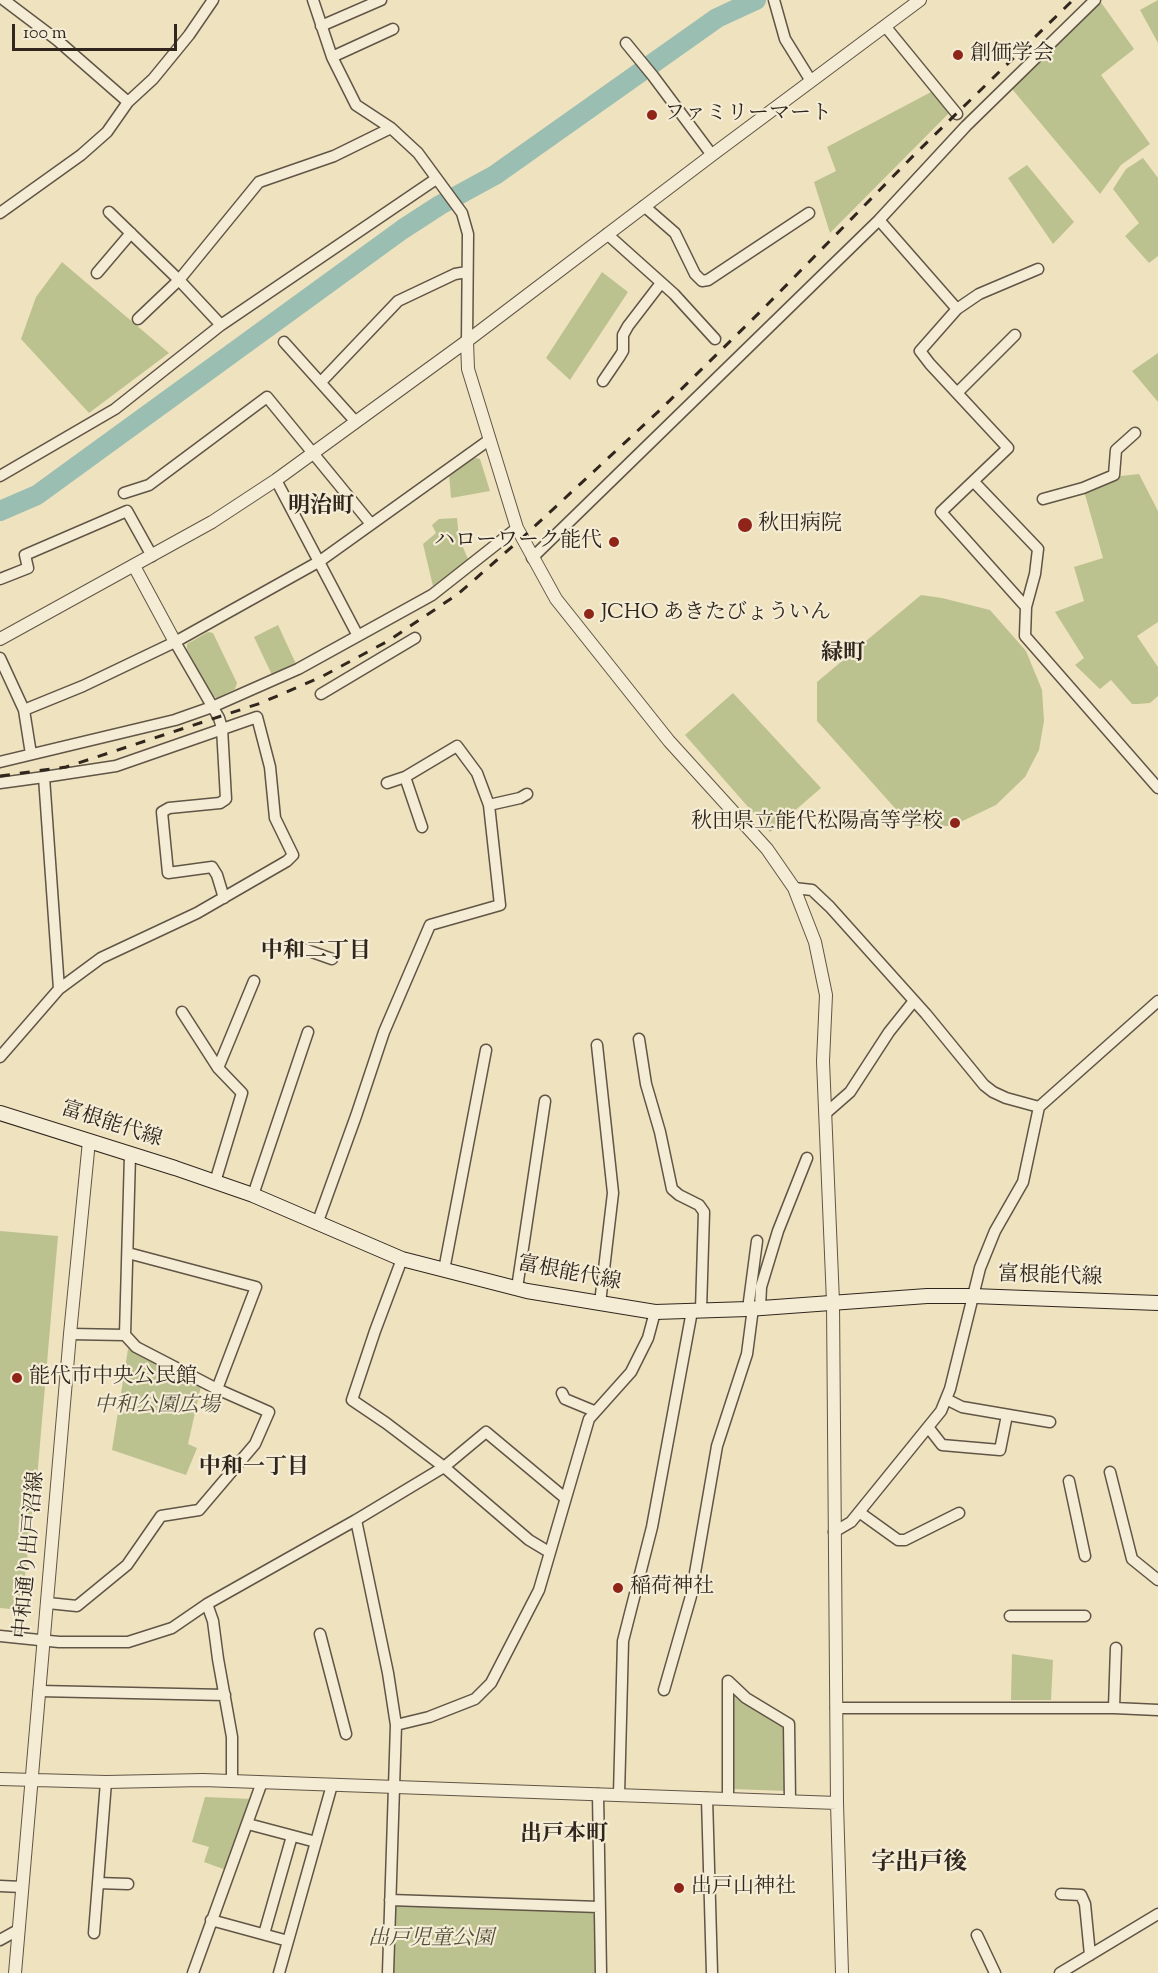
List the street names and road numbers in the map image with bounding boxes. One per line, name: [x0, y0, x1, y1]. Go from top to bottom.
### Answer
street label: 富根能代線: [57, 1098, 165, 1154]
street label: 富根能代線: [515, 1253, 623, 1297]
street label: 富根能代線: [997, 1264, 1103, 1292]
street label: 中和通り出戸沼線: [11, 1470, 51, 1640]

